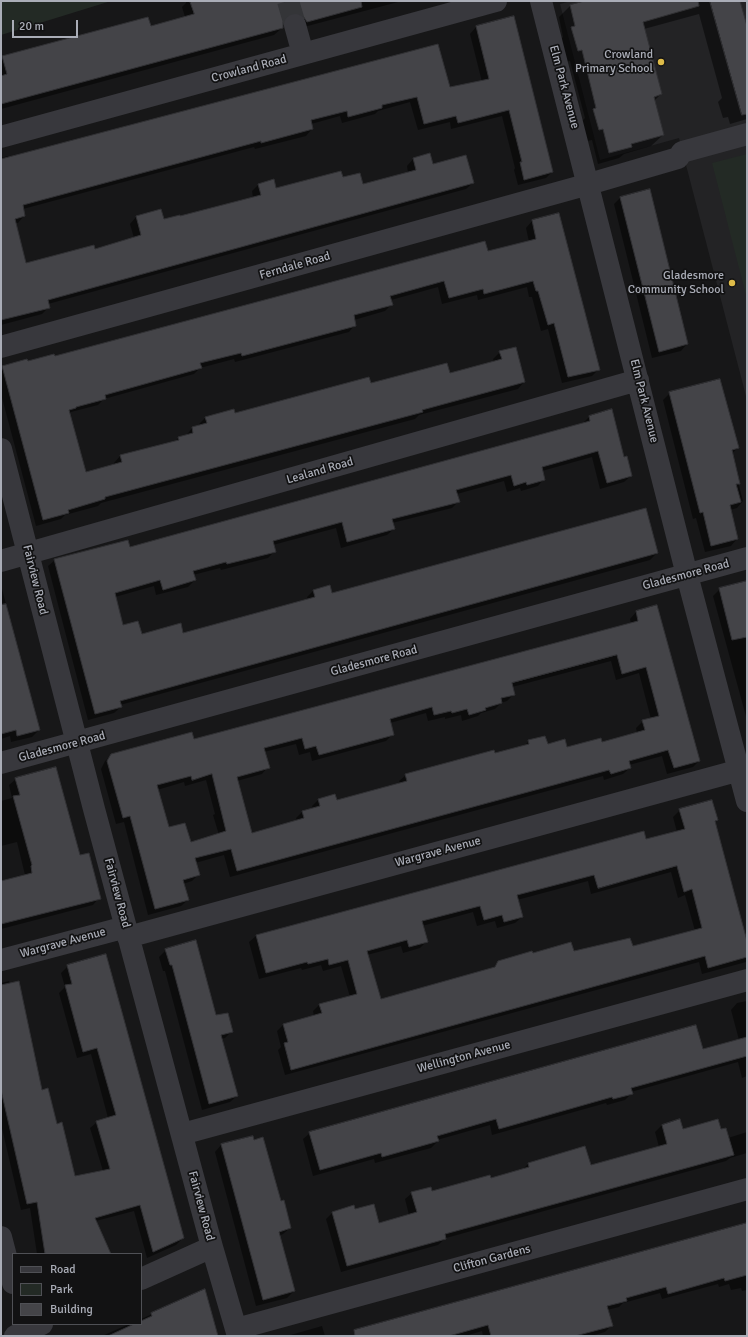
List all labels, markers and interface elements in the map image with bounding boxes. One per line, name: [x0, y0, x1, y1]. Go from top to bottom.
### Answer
scale bar: [14, 12, 80, 38]
text: 20 m: [19, 19, 44, 34]
street label: Elm Park Avenue: [546, 44, 582, 130]
place label: Crowland Primary School: [575, 48, 653, 76]
street label: Crowland Road: [210, 52, 288, 86]
marker: Crowland Primary School: [656, 57, 666, 67]
street label: Ferndale Road: [258, 249, 332, 283]
place label: Gladesmore Community School: [628, 269, 724, 297]
marker: Gladesmore Community School: [727, 278, 737, 288]
street label: Elm Park Avenue: [627, 358, 661, 444]
street label: Lealand Road: [285, 455, 355, 487]
street label: Fairview Road: [19, 544, 51, 616]
street label: Gladesmore Road: [641, 556, 731, 594]
street label: Gladesmore Road: [329, 642, 419, 680]
street label: Gladesmore Road: [17, 728, 107, 766]
street label: Wargrave Avenue: [394, 834, 482, 870]
street label: Fairview Road: [101, 857, 133, 929]
street label: Wargrave Avenue: [19, 925, 107, 961]
street label: Wellington Avenue: [416, 1038, 512, 1076]
street label: Fairview Road: [185, 1170, 217, 1242]
street label: Clifton Gardens: [452, 1242, 532, 1276]
legend: [12, 1253, 142, 1325]
text: Road: [50, 1262, 76, 1277]
text: Park: [50, 1282, 73, 1297]
text: Building: [50, 1302, 93, 1317]

